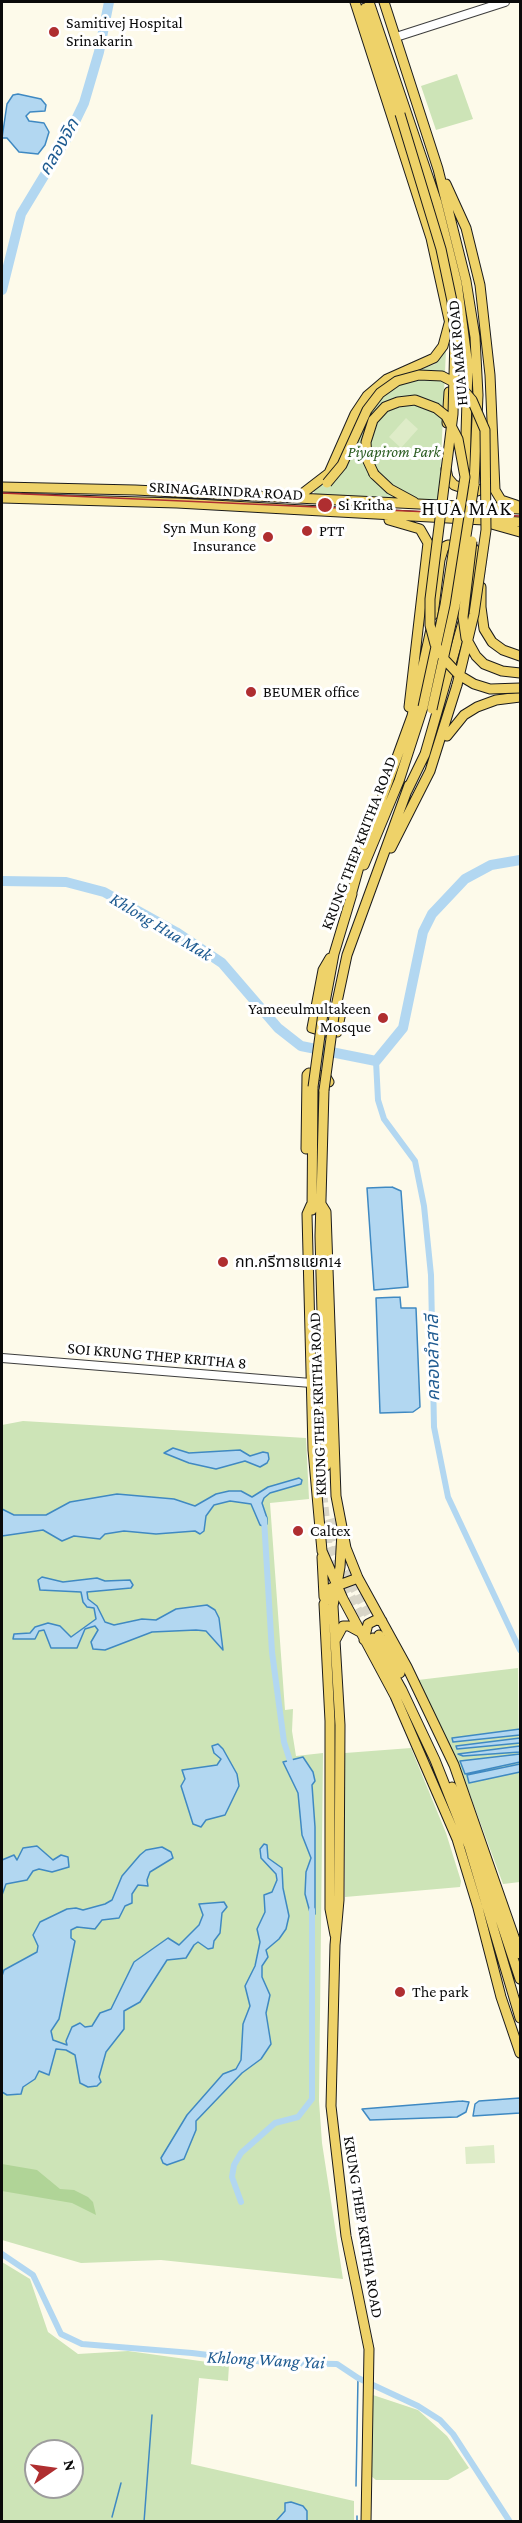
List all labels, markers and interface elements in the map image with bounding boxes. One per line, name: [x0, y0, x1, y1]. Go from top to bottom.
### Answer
place label: Samitivej Hospital Srinakarin: [66, 13, 183, 51]
marker: Samitivej Hospital Srinakarin: [47, 25, 61, 39]
water label: คลองจิก: [34, 115, 84, 179]
street label: HUA MAK ROAD: [444, 299, 472, 407]
park label: Piyapirom Park: [348, 442, 440, 462]
street label: SRINAGARINDRA ROAD: [148, 477, 304, 505]
place label: Si Kritha: [338, 495, 393, 515]
marker: Si Kritha: [316, 496, 334, 514]
district label: HUA MAK: [422, 497, 512, 521]
place label: Syn Mun Kong Insurance: [163, 518, 256, 556]
place label: PTT: [319, 521, 344, 541]
marker: PTT: [300, 524, 314, 538]
marker: Syn Mun Kong Insurance: [261, 530, 275, 544]
place label: BEUMER office: [263, 682, 359, 702]
marker: BEUMER office: [244, 685, 258, 699]
street label: KRUNG THEP KRITHA ROAD: [317, 754, 401, 932]
water label: Khlong Hua Mak: [106, 888, 216, 966]
place label: Yameeulmultakeen Mosque: [248, 999, 371, 1037]
marker: Yameeulmultakeen Mosque: [376, 1011, 390, 1025]
place label: กท.กรีฑา8แยก14: [235, 1252, 342, 1272]
marker: กท.กรีฑา8แยก14: [216, 1255, 230, 1269]
street label: KRUNG THEP KRITHA ROAD: [305, 1312, 331, 1496]
water label: คลองลำสาลี: [421, 1314, 445, 1402]
street label: SOI KRUNG THEP KRITHA 8: [67, 1339, 247, 1373]
place label: Caltex: [310, 1521, 351, 1541]
marker: Caltex: [291, 1524, 305, 1538]
place label: The park: [412, 1982, 468, 2002]
marker: The park: [393, 1985, 407, 1999]
street label: KRUNG THEP KRITHA ROAD: [339, 2135, 387, 2319]
water label: Khlong Wang Yai: [207, 2346, 325, 2374]
north arrow: [24, 2439, 84, 2499]
text: N: [61, 2458, 80, 2473]

